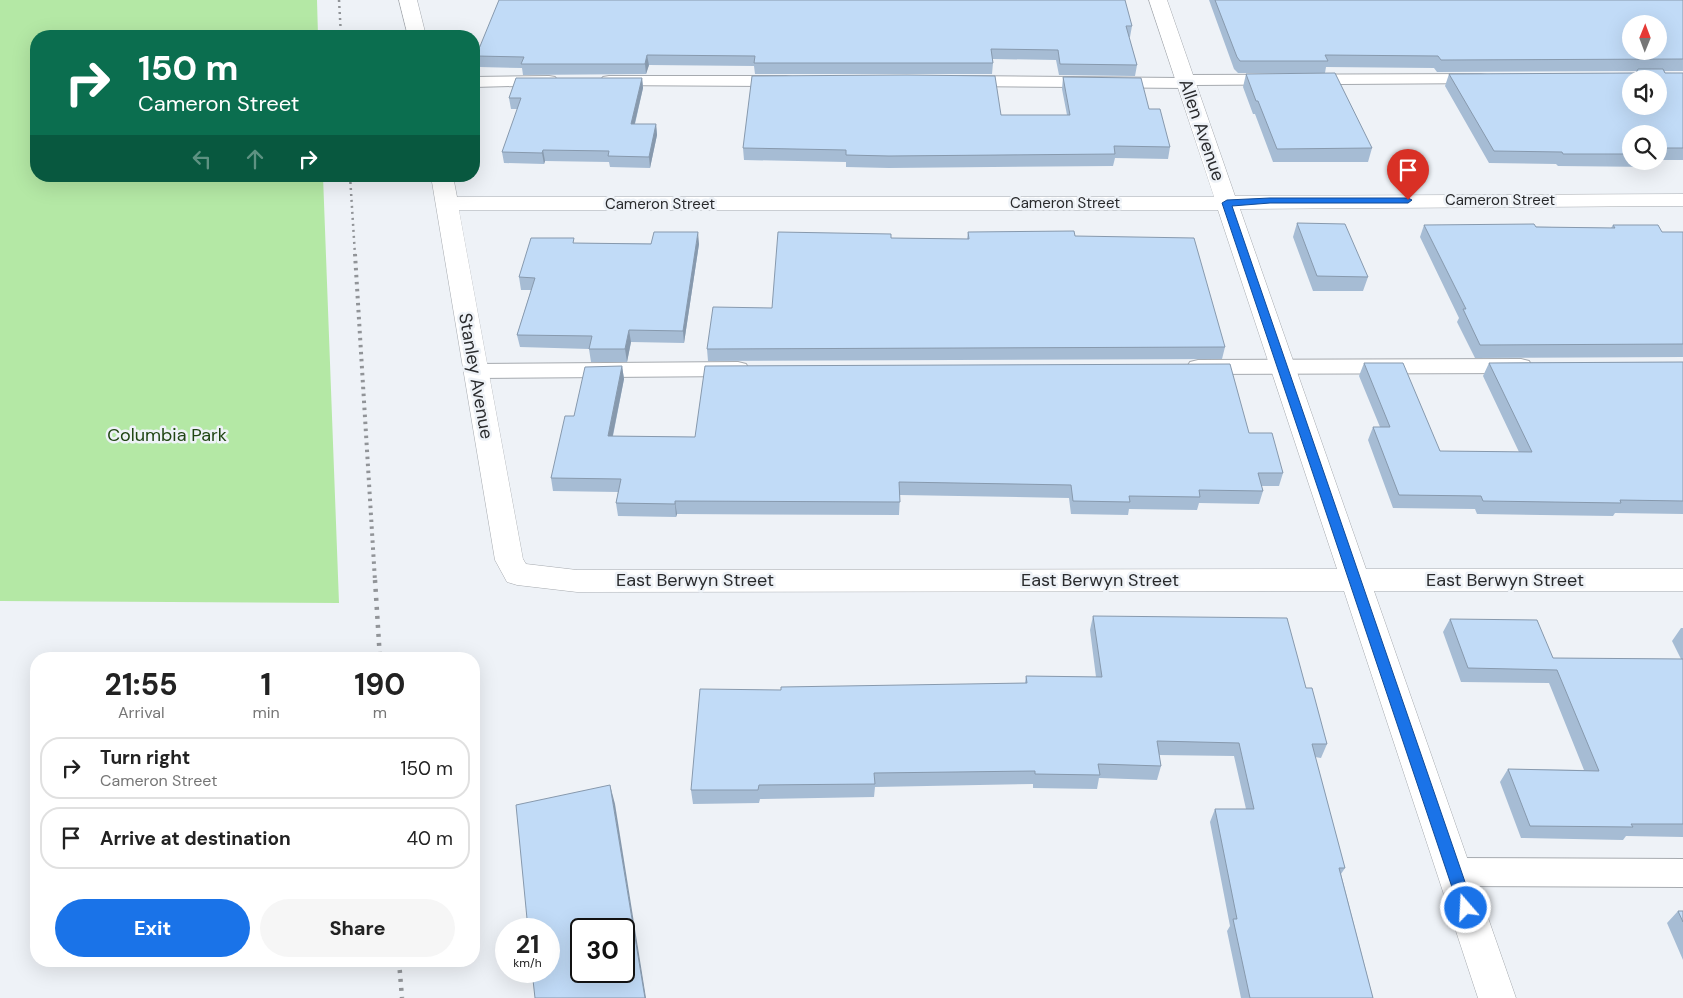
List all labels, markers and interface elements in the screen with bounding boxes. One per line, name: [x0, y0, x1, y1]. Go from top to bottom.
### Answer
north arrow: [1622, 15, 1668, 60]
map controls: [1622, 15, 1667, 170]
text: 150 m: [138, 45, 238, 91]
icon: right: [55, 50, 120, 115]
button: sound: [1622, 70, 1667, 115]
street label: Allen Avenue: [1173, 76, 1231, 184]
text: Cameron Street: [138, 89, 299, 118]
button: search: [1622, 125, 1667, 170]
icon: left: [188, 145, 216, 173]
icon: ahead: [241, 145, 269, 173]
icon: right: [294, 145, 322, 173]
pin: [1387, 149, 1429, 200]
icon: arrive: [1394, 156, 1422, 184]
street label: Cameron Street: [1445, 190, 1555, 210]
street label: Cameron Street: [1010, 193, 1120, 213]
street label: Cameron Street: [605, 194, 715, 214]
street label: Stanley Avenue: [453, 311, 499, 441]
park label: Columbia Park: [107, 423, 227, 447]
street label: East Berwyn Street: [616, 568, 774, 592]
street label: East Berwyn Street: [1021, 568, 1179, 592]
street label: East Berwyn Street: [1426, 568, 1584, 592]
text: 21:55: [105, 665, 178, 704]
text: 1: [261, 665, 271, 704]
text: 190: [354, 665, 405, 704]
text: Arrival: [118, 702, 165, 723]
text: min: [252, 702, 280, 723]
text: m: [373, 702, 387, 723]
text: Turn right: [100, 745, 190, 770]
icon: right: [57, 754, 85, 782]
text: 150 m: [401, 756, 453, 781]
text: Cameron Street: [100, 770, 217, 791]
icon: arrive: [57, 824, 85, 852]
text: Arrive at destination: [100, 826, 291, 851]
text: 40 m: [406, 826, 453, 851]
position arrow: [1439, 881, 1491, 933]
button: Exit: [55, 899, 250, 957]
button: Share: [260, 899, 455, 957]
speed limit sign: 30: [570, 918, 635, 983]
text: 21: [516, 928, 539, 961]
text: km/h: [513, 955, 542, 971]

